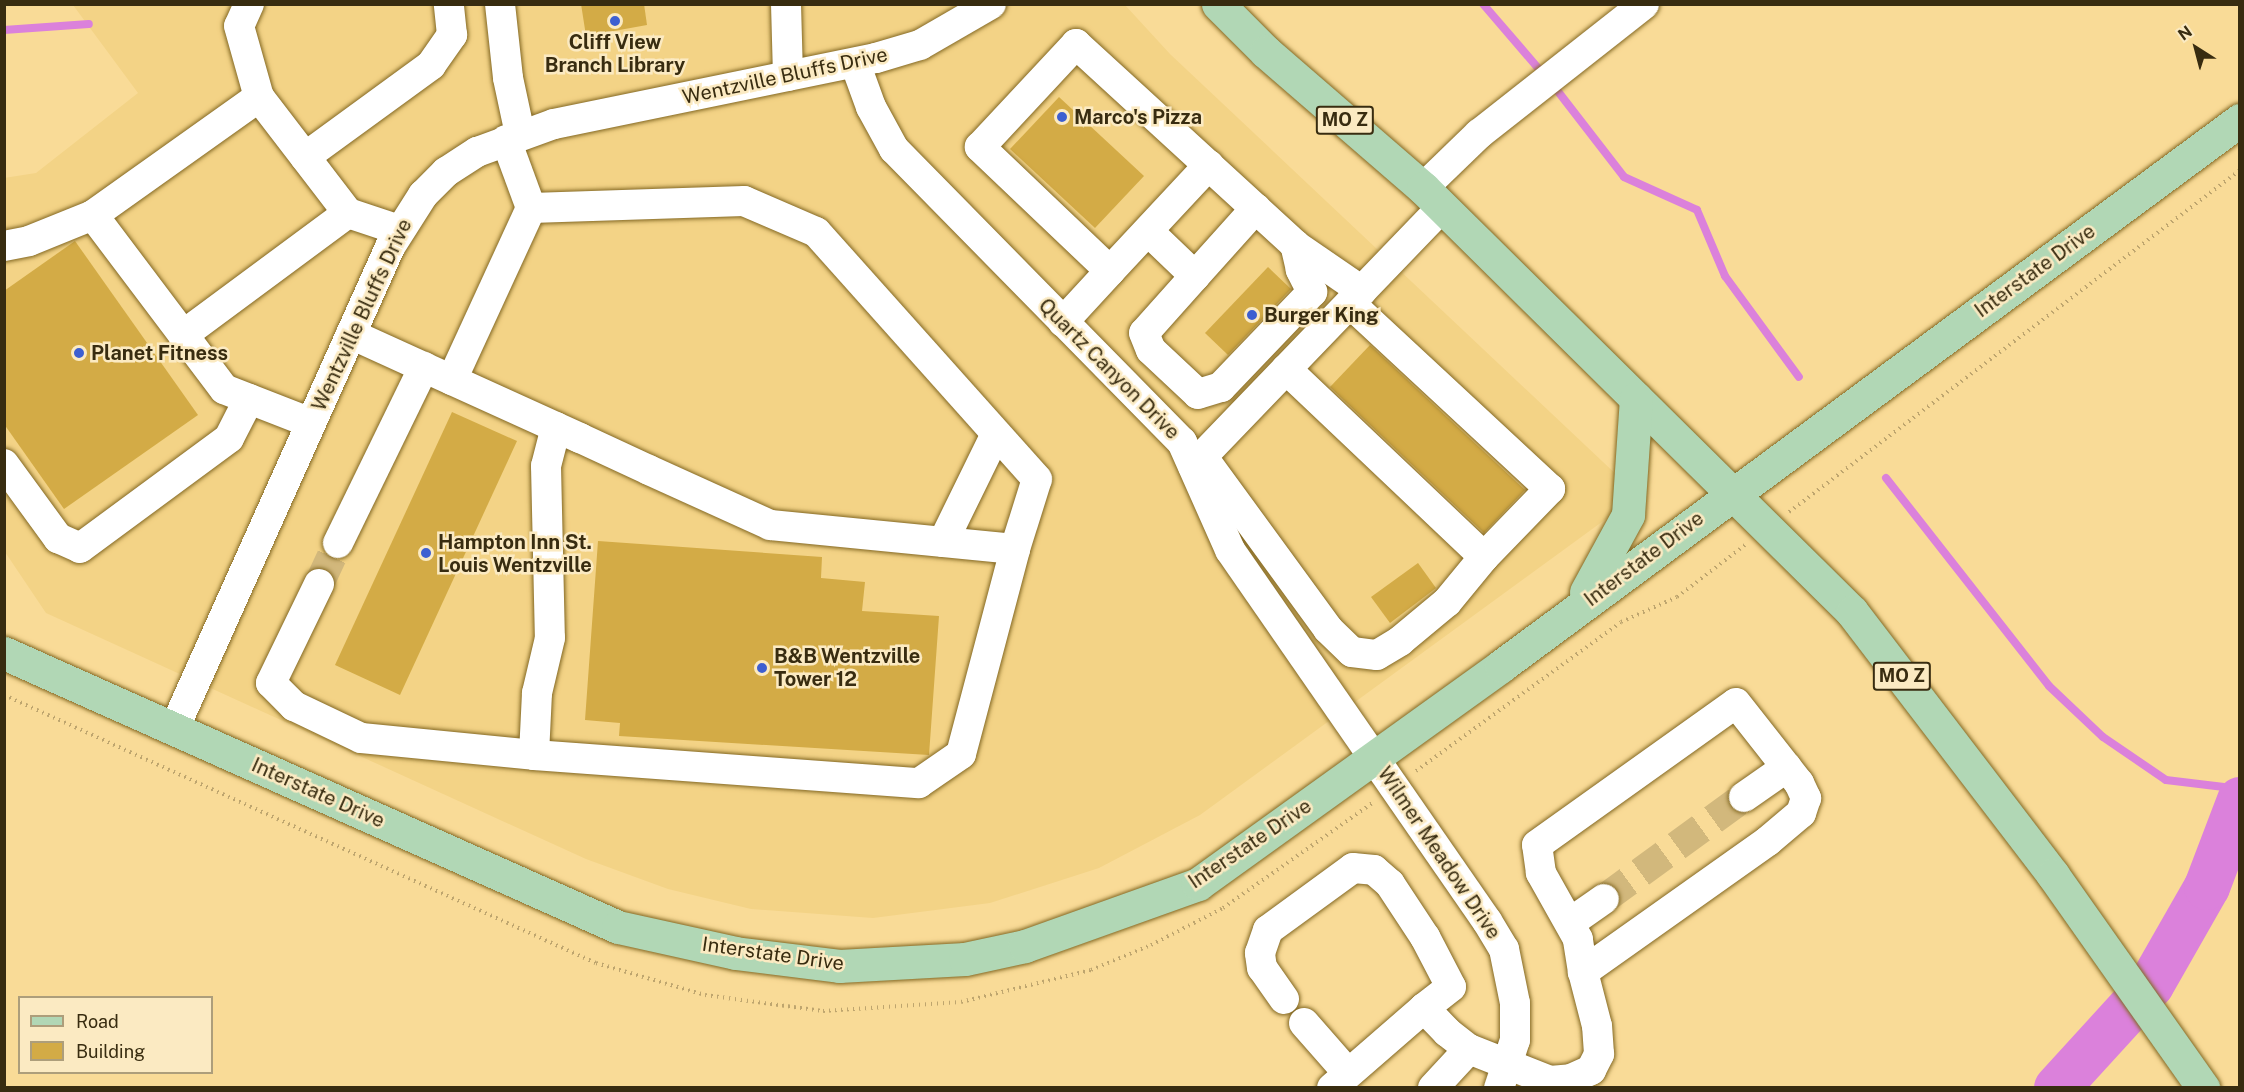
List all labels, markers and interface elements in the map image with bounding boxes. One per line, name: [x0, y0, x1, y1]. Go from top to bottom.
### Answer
marker: Cliff View Branch Library: [608, 14, 622, 28]
north arrow: [2166, 18, 2226, 78]
text: N: [2174, 22, 2196, 44]
place label: Cliff View Branch Library: [545, 30, 685, 77]
street label: Wentzville Bluffs Drive: [680, 43, 890, 109]
place label: Marco's Pizza: [1074, 105, 1202, 129]
road number: MO Z: [1315, 105, 1375, 135]
marker: Marco's Pizza: [1055, 110, 1069, 124]
street label: Wentzville Bluffs Drive: [307, 215, 417, 415]
street label: Interstate Drive: [1970, 219, 2100, 323]
street label: Quartz Canyon Drive: [1034, 294, 1184, 444]
place label: Burger King: [1264, 303, 1378, 327]
marker: Burger King: [1245, 308, 1259, 322]
place label: Planet Fitness: [91, 341, 228, 365]
marker: Planet Fitness: [72, 346, 86, 360]
street label: Interstate Drive: [1580, 506, 1708, 612]
place label: Hampton Inn St. Louis Wentzville: [438, 530, 592, 577]
marker: Hampton Inn St. Louis Wentzville: [419, 546, 433, 560]
place label: B&B Wentzville Tower 12: [774, 644, 921, 691]
marker: B&B Wentzville Tower 12: [755, 661, 769, 675]
road number: MO Z: [1872, 661, 1932, 691]
street label: Interstate Drive: [248, 753, 388, 833]
street label: Wilmer Meadow Drive: [1372, 762, 1506, 944]
street label: Interstate Drive: [1184, 794, 1316, 894]
street label: Interstate Drive: [700, 932, 846, 976]
legend: [18, 996, 213, 1074]
text: Road: [76, 1011, 119, 1032]
text: Building: [76, 1041, 145, 1062]

